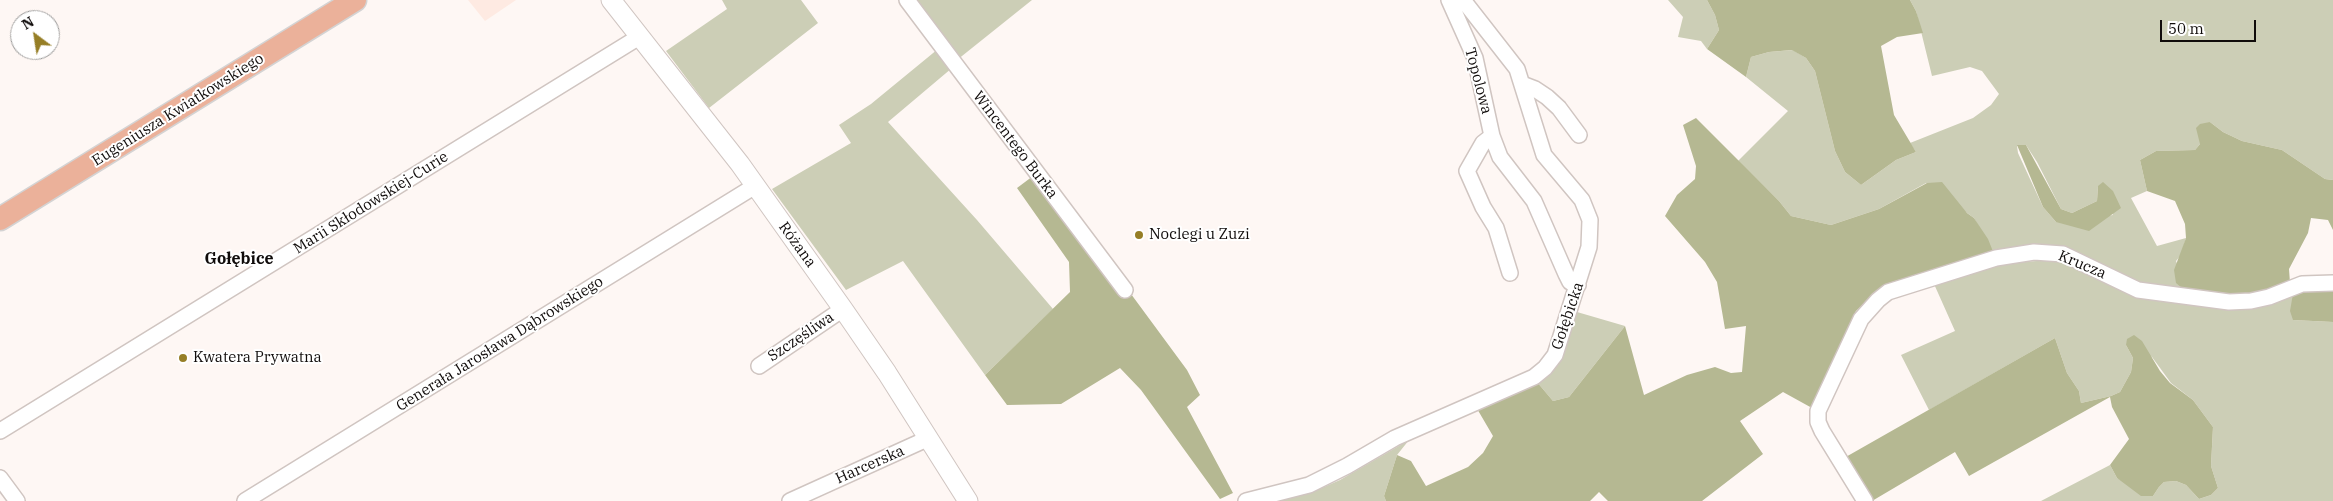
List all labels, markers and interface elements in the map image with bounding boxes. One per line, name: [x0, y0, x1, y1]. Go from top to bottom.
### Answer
north arrow: [10, 10, 60, 60]
scale bar: [2163, 10, 2259, 42]
text: N: [18, 12, 37, 34]
text: 50 m: [2168, 19, 2204, 38]
street label: Topolowa: [1461, 46, 1495, 116]
street label: Eugeniusza Kwiatkowskiego: [89, 50, 267, 170]
street label: Wincentego Burka: [969, 88, 1061, 202]
street label: Marii Skłodowskiej-Curie: [290, 148, 452, 258]
street label: Różana: [775, 219, 819, 271]
place label: Noclegi u Zuzi: [1149, 226, 1250, 244]
marker: Noclegi u Zuzi: [1133, 229, 1145, 241]
street label: Krucza: [2055, 247, 2109, 283]
district label: Gołębice: [204, 249, 274, 269]
street label: Generała Jarosława Dąbrowskiego: [393, 273, 607, 415]
street label: Gołębicka: [1548, 280, 1588, 352]
street label: Szczęśliwa: [765, 308, 837, 366]
place label: Kwatera Prywatna: [193, 349, 322, 367]
marker: Kwatera Prywatna: [177, 352, 189, 364]
street label: Harcerska: [833, 442, 907, 488]

